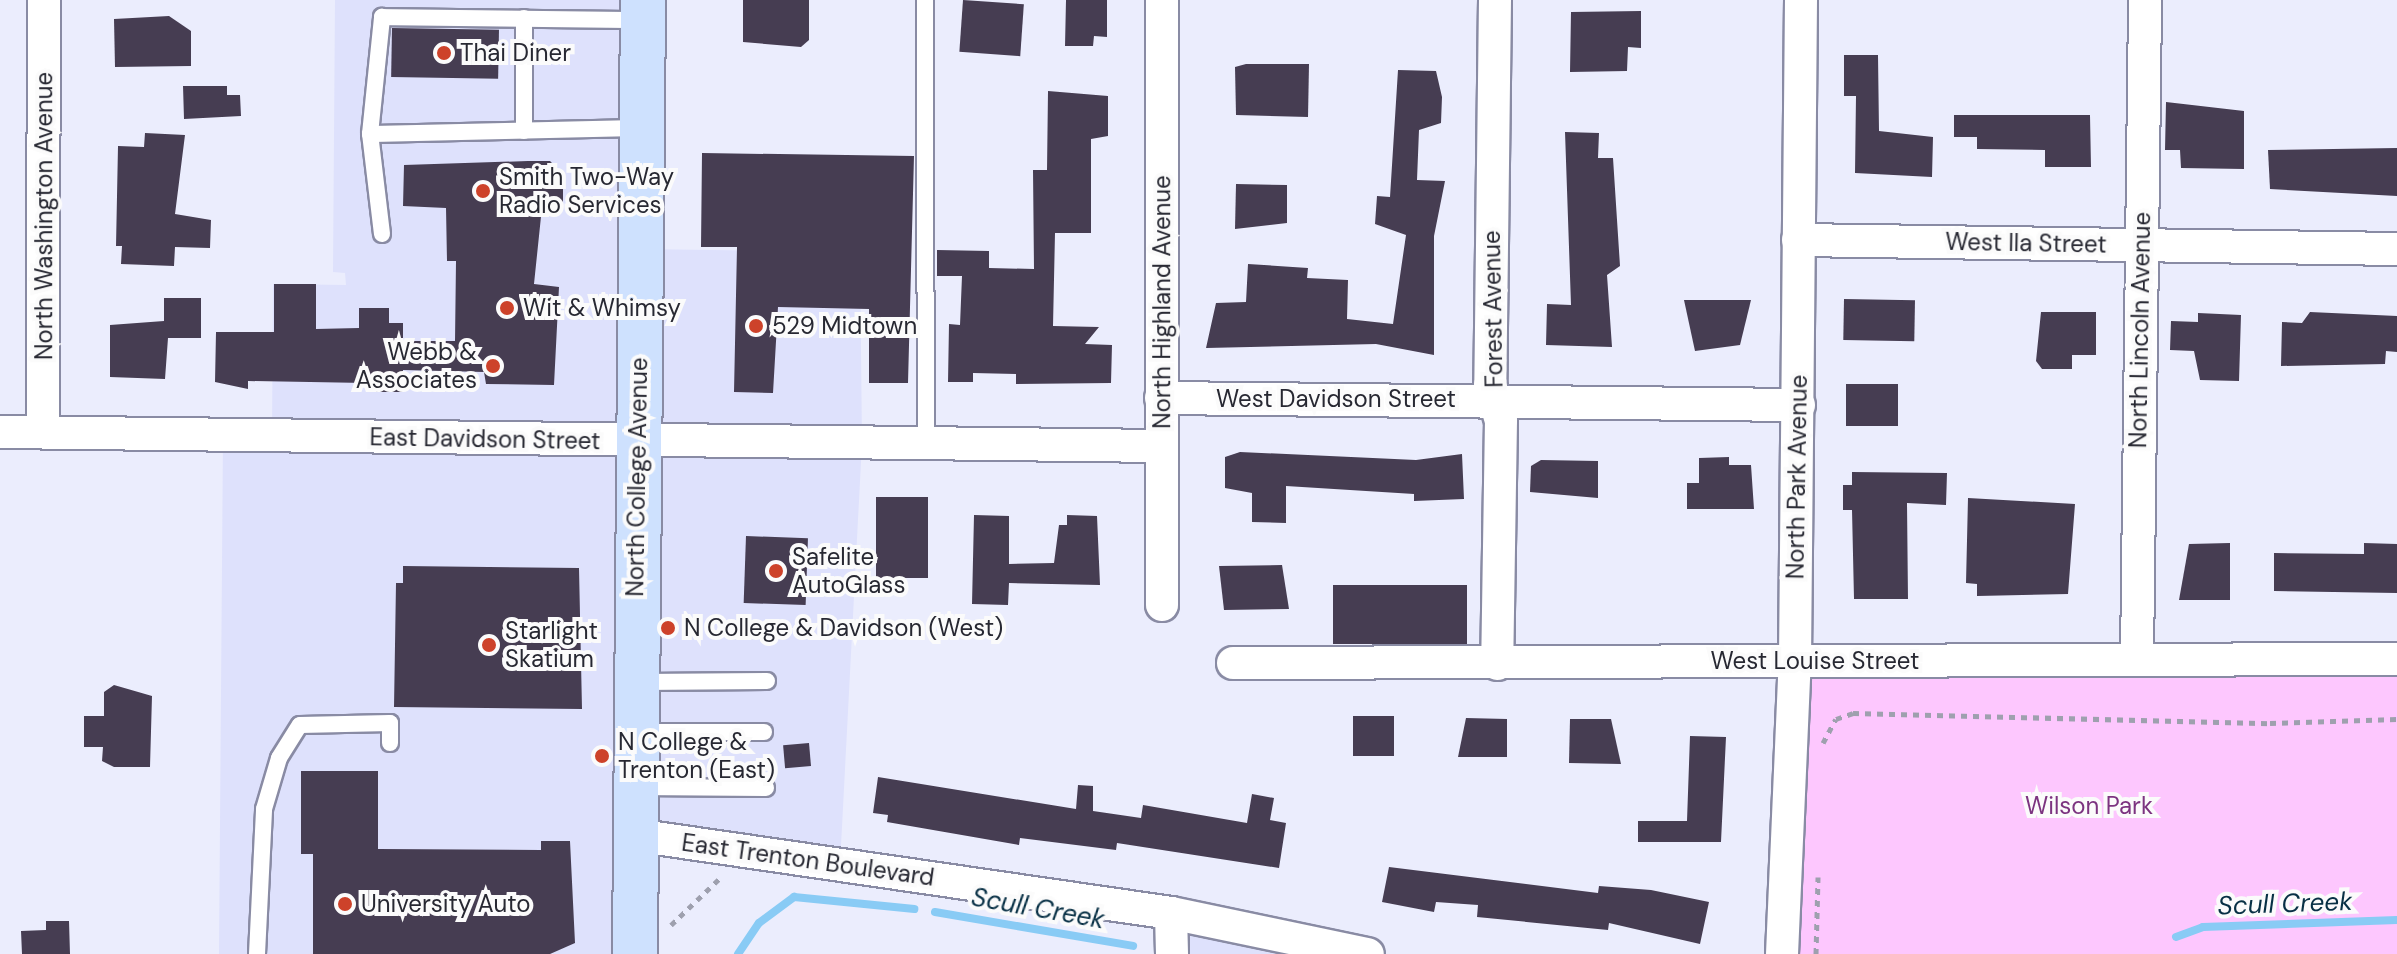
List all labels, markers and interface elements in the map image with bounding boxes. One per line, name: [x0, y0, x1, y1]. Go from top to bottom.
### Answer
place label: Thai Diner: [460, 39, 571, 67]
marker: Thai Diner: [435, 44, 453, 62]
street label: North Washington Avenue: [30, 72, 58, 360]
place label: Smith Two-Way Radio Services: [499, 163, 674, 219]
street label: North Highland Avenue: [1148, 175, 1176, 429]
marker: Smith Two-Way Radio Services: [474, 182, 492, 200]
street label: North Lincoln Avenue: [2124, 212, 2156, 448]
street label: West Ila Street: [1945, 227, 2107, 259]
street label: Forest Avenue: [1477, 230, 1509, 388]
place label: Wit & Whimsy: [523, 294, 681, 322]
marker: Wit & Whimsy: [498, 299, 516, 317]
place label: 529 Midtown: [772, 312, 917, 340]
marker: 529 Midtown: [747, 317, 765, 335]
place label: Webb & Associates: [356, 338, 477, 394]
marker: Webb & Associates: [484, 357, 502, 375]
street label: North College Avenue: [621, 357, 653, 597]
street label: North Park Avenue: [1781, 374, 1813, 580]
street label: West Davidson Street: [1216, 385, 1456, 413]
street label: East Davidson Street: [369, 423, 601, 455]
place label: Safelite AutoGlass: [792, 543, 905, 599]
marker: Safelite AutoGlass: [767, 562, 785, 580]
place label: N College & Davidson (West): [684, 614, 1003, 642]
place label: Starlight Skatium: [505, 617, 598, 673]
marker: N College & Davidson (West): [659, 619, 677, 637]
marker: Starlight Skatium: [480, 636, 498, 654]
street label: West Louise Street: [1711, 647, 1919, 675]
place label: N College & Trenton (East): [618, 728, 775, 784]
marker: N College & Trenton (East): [593, 747, 611, 765]
park label: Wilson Park: [2025, 792, 2153, 820]
street label: East Trenton Boulevard: [680, 828, 936, 892]
water label: Scull Creek: [969, 882, 1107, 936]
water label: Scull Creek: [2217, 886, 2353, 922]
place label: University Auto: [361, 890, 530, 918]
marker: University Auto: [336, 895, 354, 913]

